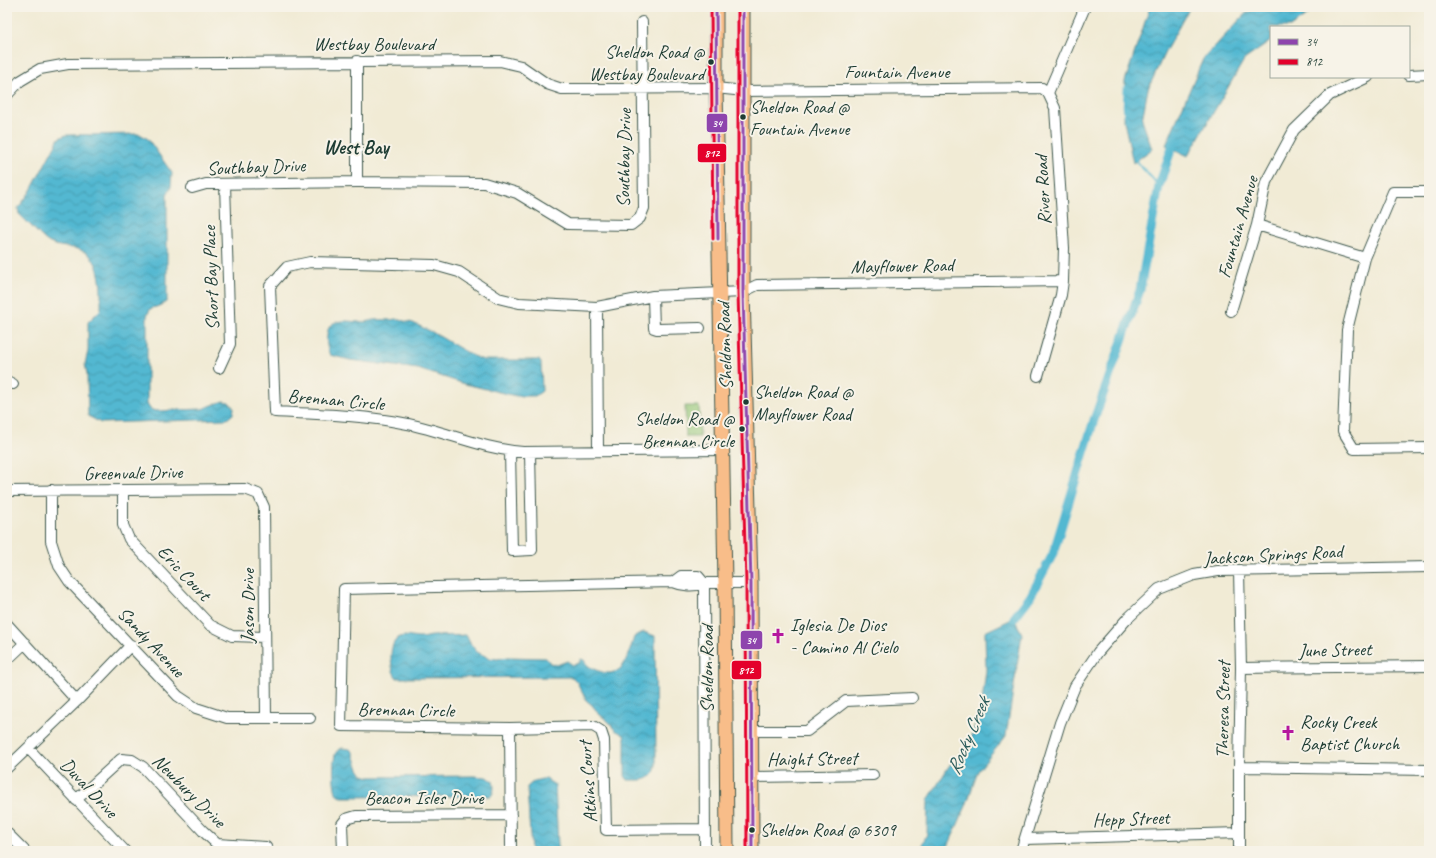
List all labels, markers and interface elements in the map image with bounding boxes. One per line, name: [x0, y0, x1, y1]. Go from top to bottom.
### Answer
legend: [1270, 26, 1410, 78]
street label: Westbay Boulevard: [313, 32, 438, 56]
text: 34: [1306, 34, 1318, 50]
place label: Sheldon Road @ Westbay Boulevard: [589, 41, 707, 85]
text: 812: [1306, 54, 1324, 70]
marker: Sheldon Road @ Westbay Boulevard: [706, 57, 716, 67]
street label: Fountain Avenue: [845, 60, 951, 84]
place label: Sheldon Road @ Fountain Avenue: [750, 96, 851, 140]
street label: Southbay Drive: [611, 107, 637, 208]
marker: Sheldon Road @ Fountain Avenue: [738, 112, 748, 122]
line badge: 34: [706, 113, 728, 133]
text: 34: [712, 116, 724, 130]
district label: West Bay: [323, 135, 391, 160]
line badge: 812: [697, 143, 727, 163]
text: 812: [705, 146, 720, 160]
street label: River Road: [1029, 152, 1057, 225]
street label: Southbay Drive: [206, 153, 308, 181]
street label: Fountain Avenue: [1212, 171, 1265, 281]
street label: Short Bay Place: [197, 224, 225, 331]
street label: Mayflower Road: [850, 253, 957, 279]
street label: Sheldon Road: [711, 298, 739, 390]
place label: Sheldon Road @ Mayflower Road: [754, 381, 854, 425]
street label: Brennan Circle: [287, 384, 387, 416]
marker: Sheldon Road @ Mayflower Road: [741, 397, 751, 407]
place label: Sheldon Road @ Brennan Circle: [635, 408, 735, 452]
marker: Sheldon Road @ Brennan Circle: [737, 424, 747, 434]
street label: Greenvale Drive: [83, 460, 184, 486]
street label: Jackson Springs Road: [1202, 539, 1347, 571]
street label: Eric Court: [152, 540, 217, 607]
street label: Jason Drive: [236, 567, 260, 644]
street label: Sandy Avenue: [112, 602, 191, 684]
place label: Iglesia De Dios - Camino Al Cielo: [790, 613, 899, 659]
street label: Sheldon Road: [695, 622, 719, 713]
church icon: Iglesia De Dios - Camino Al Cielo: [769, 627, 787, 645]
line badge: 34: [740, 630, 763, 650]
text: 34: [746, 633, 758, 647]
street label: June Street: [1297, 637, 1373, 663]
street label: Theresa Street: [1210, 658, 1236, 759]
line badge: 812: [731, 660, 762, 680]
text: 812: [739, 663, 754, 677]
water label: Rocky Creek: [941, 691, 997, 778]
street label: Brennan Circle: [357, 697, 456, 723]
place label: Rocky Creek Baptist Church: [1300, 710, 1401, 756]
church icon: Rocky Creek Baptist Church: [1279, 724, 1297, 742]
street label: Atkins Court: [573, 738, 603, 824]
street label: Haight Street: [767, 746, 860, 772]
street label: Newbury Drive: [147, 749, 232, 834]
street label: Duval Drive: [55, 753, 124, 824]
street label: Beacon Isles Drive: [365, 786, 485, 810]
street label: Hepp Street: [1092, 806, 1172, 832]
place label: Sheldon Road @ 6309: [760, 819, 898, 841]
marker: Sheldon Road @ 6309: [747, 825, 757, 835]

